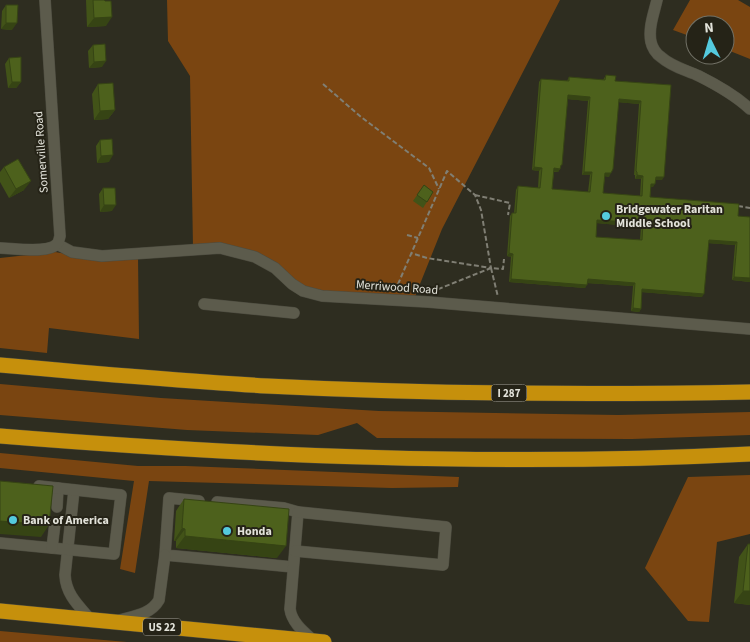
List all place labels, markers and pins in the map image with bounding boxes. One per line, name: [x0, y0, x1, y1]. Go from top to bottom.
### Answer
place label: Bridgewater Raritan Middle School: [616, 201, 723, 232]
marker: Bridgewater Raritan Middle School: [600, 210, 612, 222]
place label: Bank of America: [23, 512, 109, 529]
marker: Bank of America: [7, 514, 19, 526]
place label: Honda: [237, 523, 272, 540]
marker: Honda: [221, 525, 233, 537]

